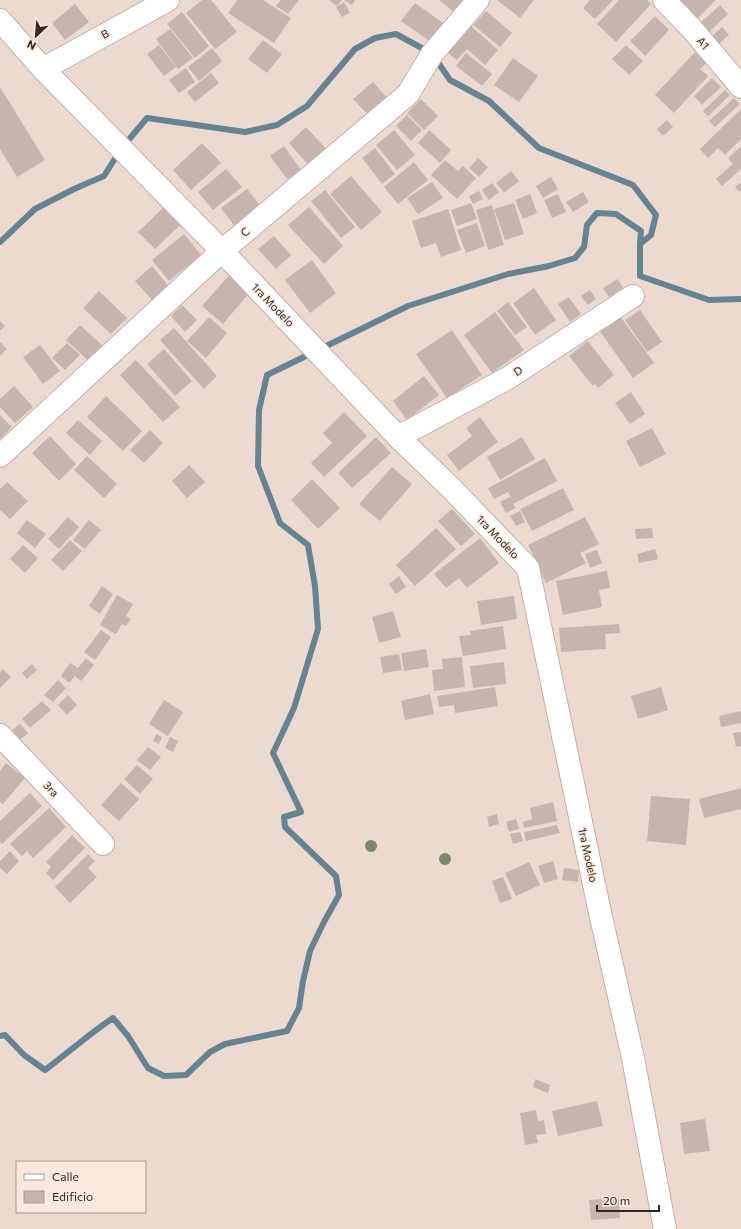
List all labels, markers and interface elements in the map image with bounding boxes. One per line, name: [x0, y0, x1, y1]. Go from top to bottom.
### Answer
north arrow: [16, 16, 56, 56]
street label: B: [98, 26, 111, 41]
street label: A1: [694, 34, 712, 52]
text: N: [25, 38, 38, 53]
street label: C: [238, 224, 252, 239]
street label: 1ra Modelo: [249, 280, 298, 329]
street label: D: [511, 363, 525, 378]
street label: 1ra Modelo: [474, 512, 523, 561]
street label: 3ra: [41, 778, 62, 799]
street label: 1ra Modelo: [576, 826, 601, 884]
legend: [16, 1161, 146, 1213]
text: Calle: [52, 1169, 79, 1183]
scale bar: [597, 1187, 659, 1213]
text: Edificio: [52, 1189, 93, 1203]
text: 20 m: [603, 1193, 630, 1207]

